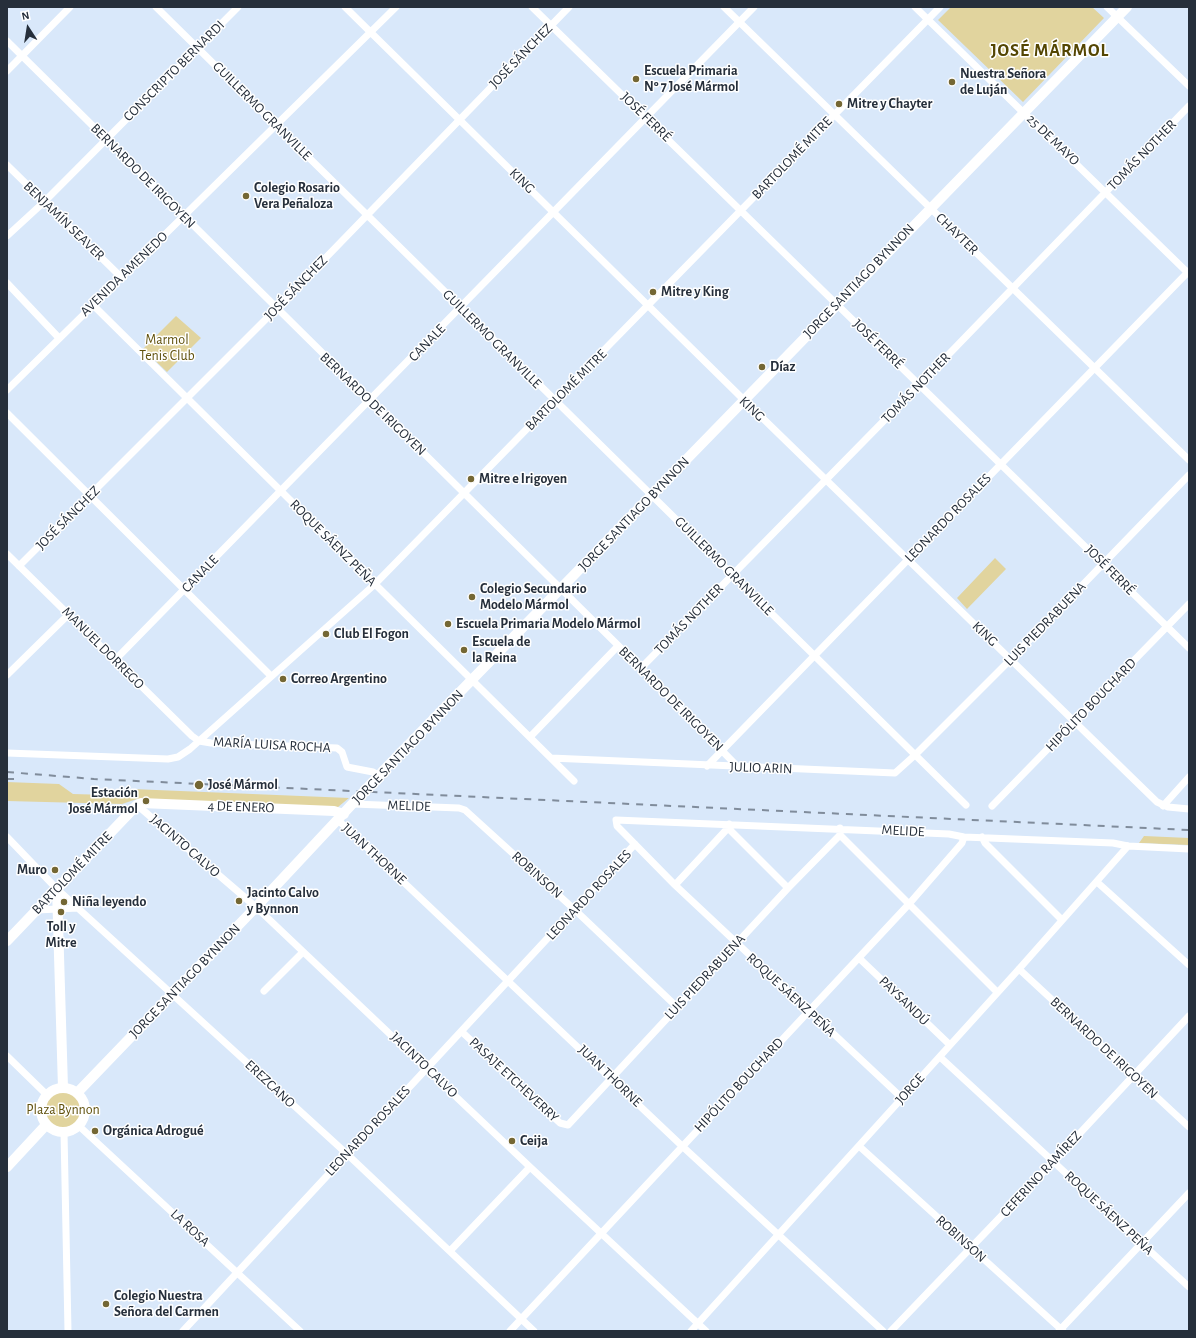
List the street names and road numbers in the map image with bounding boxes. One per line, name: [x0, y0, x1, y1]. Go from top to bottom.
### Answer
street label: CONSCRIPTO BERNARDI: [120, 17, 228, 125]
street label: JOSÉ SÁNCHEZ: [486, 20, 556, 92]
street label: GUILLERMO GRANVILLE: [209, 58, 315, 164]
street label: JOSÉ FERRÉ: [617, 89, 675, 145]
street label: 25 DE MAYO: [1023, 111, 1083, 169]
street label: BARTOLOMÉ MITRE: [748, 113, 836, 203]
street label: TOMÁS NOTHER: [1104, 116, 1180, 194]
street label: BERNARDO DE IRIGOYEN: [87, 120, 199, 232]
street label: KING: [506, 165, 538, 197]
street label: BENJAMÍN SEAVER: [20, 178, 108, 264]
street label: CHAYTER: [932, 210, 982, 258]
street label: JORGE SANTIAGO BYNNON: [800, 220, 918, 342]
street label: AVENIDA AMENEDO: [77, 228, 171, 320]
street label: JOSÉ SÁNCHEZ: [261, 252, 331, 324]
street label: GUILLERMO GRANVILLE: [439, 286, 545, 392]
street label: JOSÉ FERRÉ: [849, 316, 907, 372]
street label: CANALE: [405, 321, 449, 365]
street label: BARTOLOMÉ MITRE: [522, 346, 610, 434]
street label: BERNARDO DE IRIGOYEN: [316, 349, 430, 459]
street label: TOMÁS NOTHER: [878, 349, 954, 427]
street label: KING: [736, 393, 768, 425]
street label: JORGE SANTIAGO BYNNON: [575, 453, 693, 575]
street label: LEONARDO ROSALES: [901, 470, 995, 566]
street label: JOSÉ SÁNCHEZ: [32, 482, 104, 554]
street label: ROQUE SÁENZ PEÑA: [286, 496, 380, 590]
street label: GUILLERMO GRANVILLE: [671, 513, 777, 619]
street label: JOSÉ FERRÉ: [1082, 542, 1138, 598]
street label: CANALE: [178, 552, 222, 596]
street label: LUIS PIEDRABUENA: [1001, 578, 1089, 670]
street label: TOMÁS NOTHER: [651, 580, 727, 658]
street label: MANUEL DORREGO: [58, 603, 148, 693]
street label: KING: [969, 618, 1001, 650]
street label: BERNARDO DE IRIGOYEN: [615, 643, 727, 755]
street label: HIPÓLITO BOUCHARD: [1042, 655, 1140, 755]
street label: JORGE SANTIAGO BYNNON: [349, 686, 467, 808]
street label: MARÍA LUISA ROCHA: [213, 734, 331, 756]
street label: JULIO ARIN: [729, 759, 793, 777]
street label: 4 DE ENERO: [207, 797, 275, 817]
street label: MELIDE: [387, 797, 431, 815]
street label: JACINTO CALVO: [147, 811, 223, 881]
street label: JUAN THORNE: [338, 820, 410, 888]
street label: MELIDE: [881, 821, 925, 841]
street label: BARTOLOMÉ MITRE: [28, 828, 116, 918]
street label: LEONARDO ROSALES: [543, 846, 635, 944]
street label: ROBINSON: [508, 848, 566, 902]
street label: JORGE SANTIAGO BYNNON: [126, 920, 244, 1042]
street label: LUIS PIEDRABUENA: [661, 931, 749, 1023]
street label: ROQUE SÁENZ PEÑA: [743, 949, 839, 1041]
street label: PAYSANDÚ: [875, 973, 933, 1029]
street label: BERNARDO DE IRIGOYEN: [1047, 994, 1161, 1102]
street label: JACINTO CALVO: [387, 1029, 461, 1101]
street label: PASAJE ETCHEVERRY: [466, 1034, 562, 1126]
street label: HIPÓLITO BOUCHARD: [691, 1034, 787, 1136]
street label: JUAN THORNE: [575, 1041, 645, 1111]
street label: EREZCANO: [242, 1057, 298, 1111]
street label: JORGE: [892, 1070, 928, 1108]
street label: LEONARDO ROSALES: [322, 1082, 414, 1180]
street label: CEFERINO RAMÍREZ: [997, 1128, 1085, 1220]
street label: ROQUE SÁENZ PEÑA: [1061, 1167, 1157, 1259]
street label: LA ROSA: [167, 1206, 213, 1250]
street label: ROBINSON: [932, 1212, 990, 1266]

